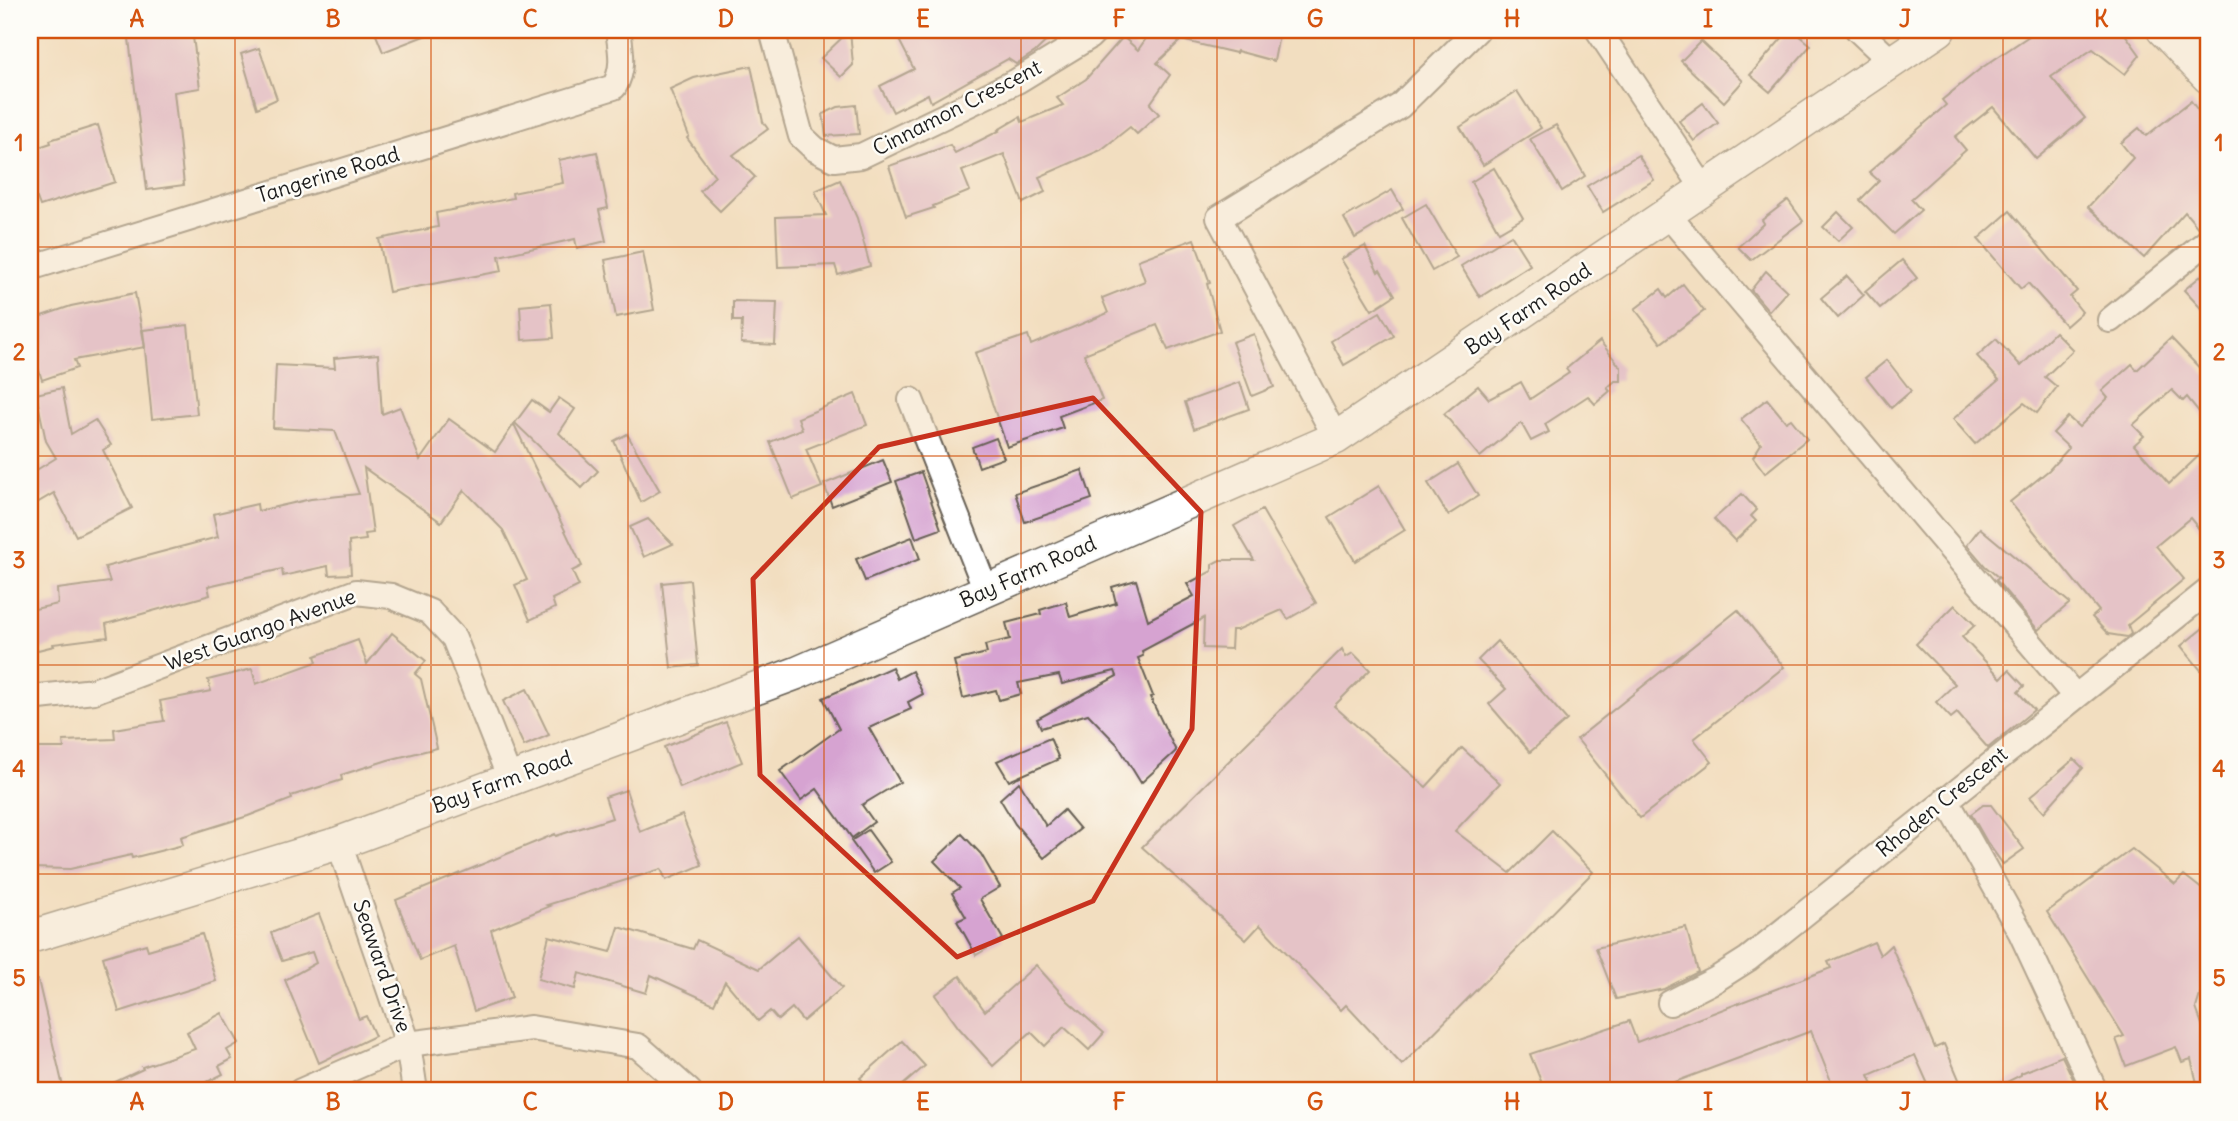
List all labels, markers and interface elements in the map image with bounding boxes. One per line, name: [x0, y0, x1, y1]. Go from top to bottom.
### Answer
text: A: [130, 4, 145, 33]
text: B: [325, 4, 341, 33]
text: C: [522, 4, 538, 33]
text: D: [718, 4, 734, 33]
text: E: [916, 4, 930, 33]
text: F: [1112, 4, 1126, 33]
text: G: [1307, 4, 1323, 33]
text: H: [1504, 4, 1520, 33]
text: I: [1703, 4, 1713, 33]
text: J: [1899, 4, 1911, 33]
text: K: [2094, 4, 2109, 33]
street label: Cinnamon Crescent: [868, 53, 1045, 162]
text: 1: [14, 128, 24, 157]
text: 1: [2214, 128, 2224, 157]
street label: Tangerine Road: [253, 140, 402, 209]
street label: Bay Farm Road: [1459, 256, 1596, 361]
text: 2: [13, 337, 26, 366]
text: 2: [2213, 337, 2226, 366]
street label: Bay Farm Road: [955, 529, 1100, 614]
text: 3: [12, 545, 26, 574]
text: 3: [2212, 545, 2226, 574]
street label: West Guango Avenue: [160, 582, 359, 677]
street label: Rhoden Crescent: [1871, 740, 2013, 863]
street label: Bay Farm Road: [428, 744, 575, 819]
text: 4: [12, 754, 26, 783]
text: 4: [2212, 754, 2226, 783]
street label: Seaward Drive: [347, 896, 418, 1036]
text: 5: [12, 963, 26, 992]
text: 5: [2212, 963, 2226, 992]
text: A: [130, 1087, 145, 1116]
text: B: [325, 1087, 341, 1116]
text: C: [522, 1087, 538, 1116]
text: D: [718, 1087, 734, 1116]
text: E: [916, 1087, 930, 1116]
text: F: [1112, 1087, 1126, 1116]
text: G: [1307, 1087, 1323, 1116]
text: H: [1504, 1087, 1520, 1116]
text: I: [1703, 1087, 1713, 1116]
text: J: [1899, 1087, 1911, 1116]
text: K: [2094, 1087, 2109, 1116]

